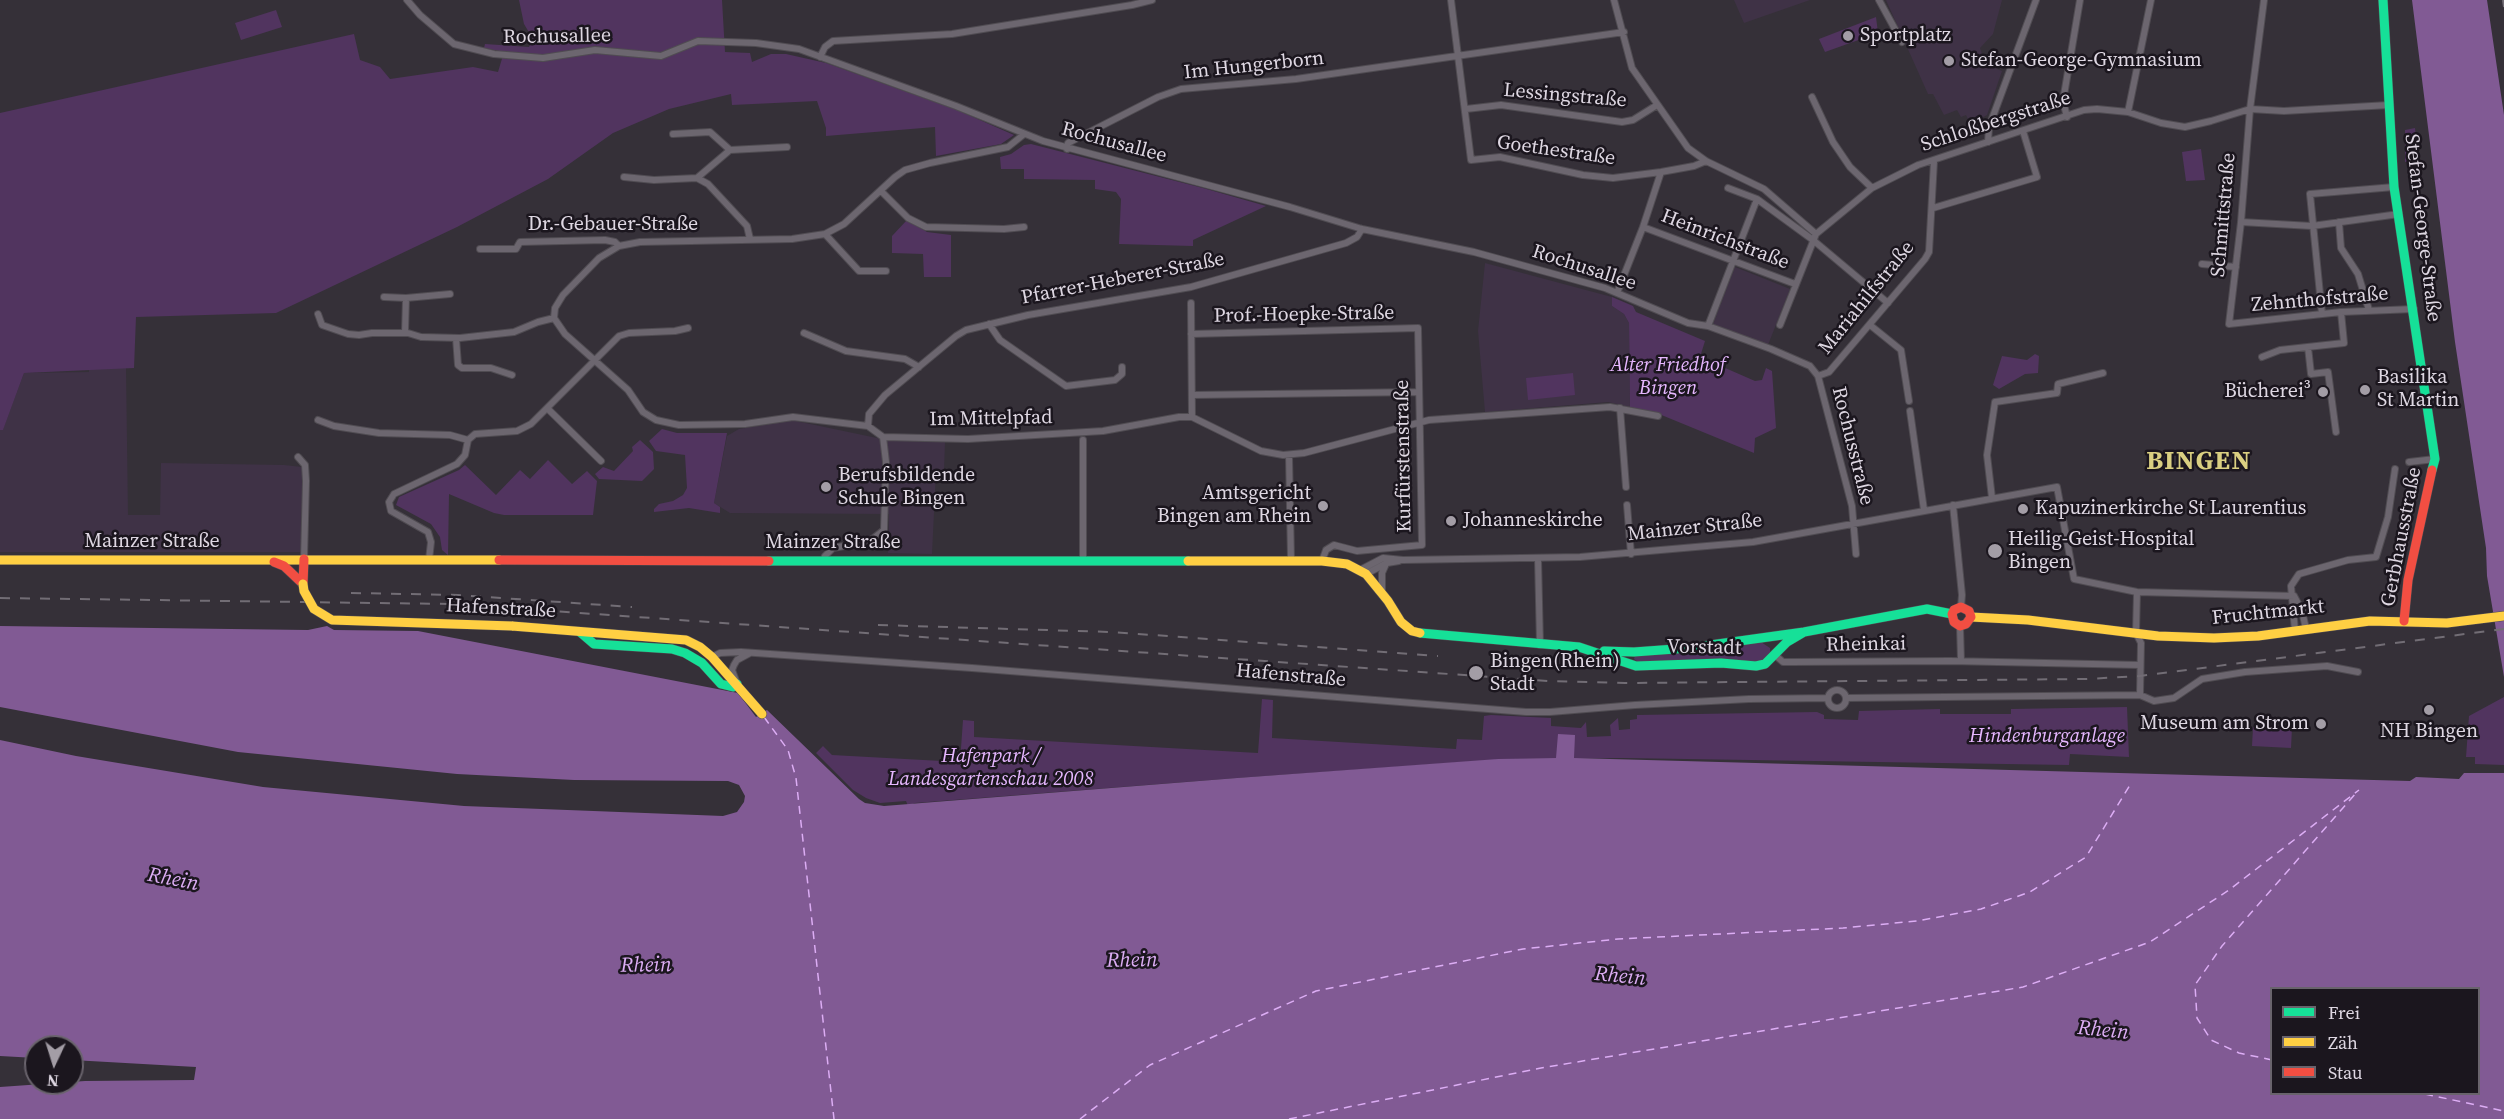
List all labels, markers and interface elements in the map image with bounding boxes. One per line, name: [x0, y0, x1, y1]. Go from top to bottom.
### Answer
street label: Rochusallee: [503, 24, 611, 50]
place label: Sportplatz: [1860, 24, 1951, 48]
marker: Sportplatz: [1841, 29, 1855, 43]
street label: Im Hungerborn: [1183, 47, 1325, 85]
place label: Stefan-George-Gymnasium: [1961, 49, 2202, 73]
marker: Stefan-George-Gymnasium: [1942, 54, 1956, 68]
street label: Lessingstraße: [1502, 79, 1628, 113]
street label: Schloßbergstraße: [1918, 86, 2074, 158]
street label: Rochusallee: [1059, 117, 1169, 169]
street label: Goethestraße: [1495, 131, 1617, 171]
street label: Stefan-George-Straße: [2399, 133, 2445, 323]
street label: Schmittstraße: [2207, 152, 2241, 278]
street label: Heinrichstraße: [1658, 205, 1792, 275]
street label: Dr.-Gebauer-Straße: [528, 213, 698, 237]
street label: Mariahilfstraße: [1814, 236, 1920, 360]
street label: Rochusallee: [1529, 240, 1639, 296]
street label: Pfarrer-Heberer-Straße: [1019, 248, 1227, 310]
street label: Zehnthofstraße: [2251, 282, 2389, 318]
street label: Prof.-Hoepke-Straße: [1213, 301, 1395, 329]
park label: Alter Friedhof Bingen: [1610, 354, 1726, 401]
place label: Basilika St Martin: [2377, 366, 2459, 413]
street label: Kurfürstenstraße: [1391, 379, 1417, 533]
place label: Bücherei³: [2224, 380, 2311, 404]
marker: Basilika St Martin: [2358, 383, 2372, 397]
street label: Rochusstraße: [1826, 384, 1878, 508]
marker: Bücherei³: [2316, 385, 2330, 399]
street label: Im Mittelpfad: [929, 406, 1053, 432]
district label: BINGEN: [2146, 446, 2252, 478]
place label: Berufsbildende Schule Bingen: [838, 464, 975, 511]
street label: Gerbhausstraße: [2377, 465, 2427, 609]
marker: Berufsbildende Schule Bingen: [819, 480, 833, 494]
place label: Amtsgericht Bingen am Rhein: [1157, 482, 1311, 529]
place label: Kapuzinerkirche St Laurentius: [2035, 497, 2306, 521]
marker: Amtsgericht Bingen am Rhein: [1316, 499, 1330, 513]
marker: Kapuzinerkirche St Laurentius: [2016, 502, 2030, 516]
place label: Johanneskirche: [1463, 509, 1603, 533]
street label: Mainzer Straße: [1626, 509, 1764, 547]
marker: Johanneskirche: [1444, 514, 1458, 528]
place label: Heilig-Geist-Hospital Bingen: [2008, 528, 2195, 575]
street label: Mainzer Straße: [84, 530, 220, 554]
street label: Mainzer Straße: [765, 531, 901, 555]
marker: Heilig-Geist-Hospital Bingen: [1986, 542, 2004, 560]
street label: Hafenstraße: [445, 594, 557, 624]
street label: Fruchtmarkt: [2211, 595, 2325, 631]
street label: Rheinkai: [1826, 632, 1906, 658]
street label: Vorstadt: [1667, 635, 1741, 661]
place label: Bingen(Rhein) Stadt: [1490, 650, 1620, 697]
street label: Hafenstraße: [1235, 659, 1347, 693]
marker: Bingen(Rhein) Stadt: [1467, 664, 1485, 682]
marker: NH Bingen: [2422, 703, 2436, 717]
place label: Museum am Strom: [2140, 712, 2309, 736]
marker: Museum am Strom: [2314, 717, 2328, 731]
place label: NH Bingen: [2380, 720, 2478, 744]
park label: Hindenburganlage: [1969, 725, 2125, 749]
park label: Hafenpark / Landesgartenschau 2008: [888, 745, 1094, 792]
water label: Rhein: [145, 863, 201, 897]
water label: Rhein: [1106, 948, 1158, 974]
water label: Rhein: [620, 953, 672, 979]
water label: Rhein: [1593, 962, 1647, 992]
legend: [2270, 987, 2480, 1095]
text: Frei: [2328, 1000, 2360, 1025]
water label: Rhein: [2076, 1016, 2130, 1046]
text: Zäh: [2328, 1030, 2358, 1055]
north arrow: [24, 1035, 84, 1095]
text: Stau: [2328, 1060, 2363, 1085]
text: N: [46, 1070, 59, 1092]

